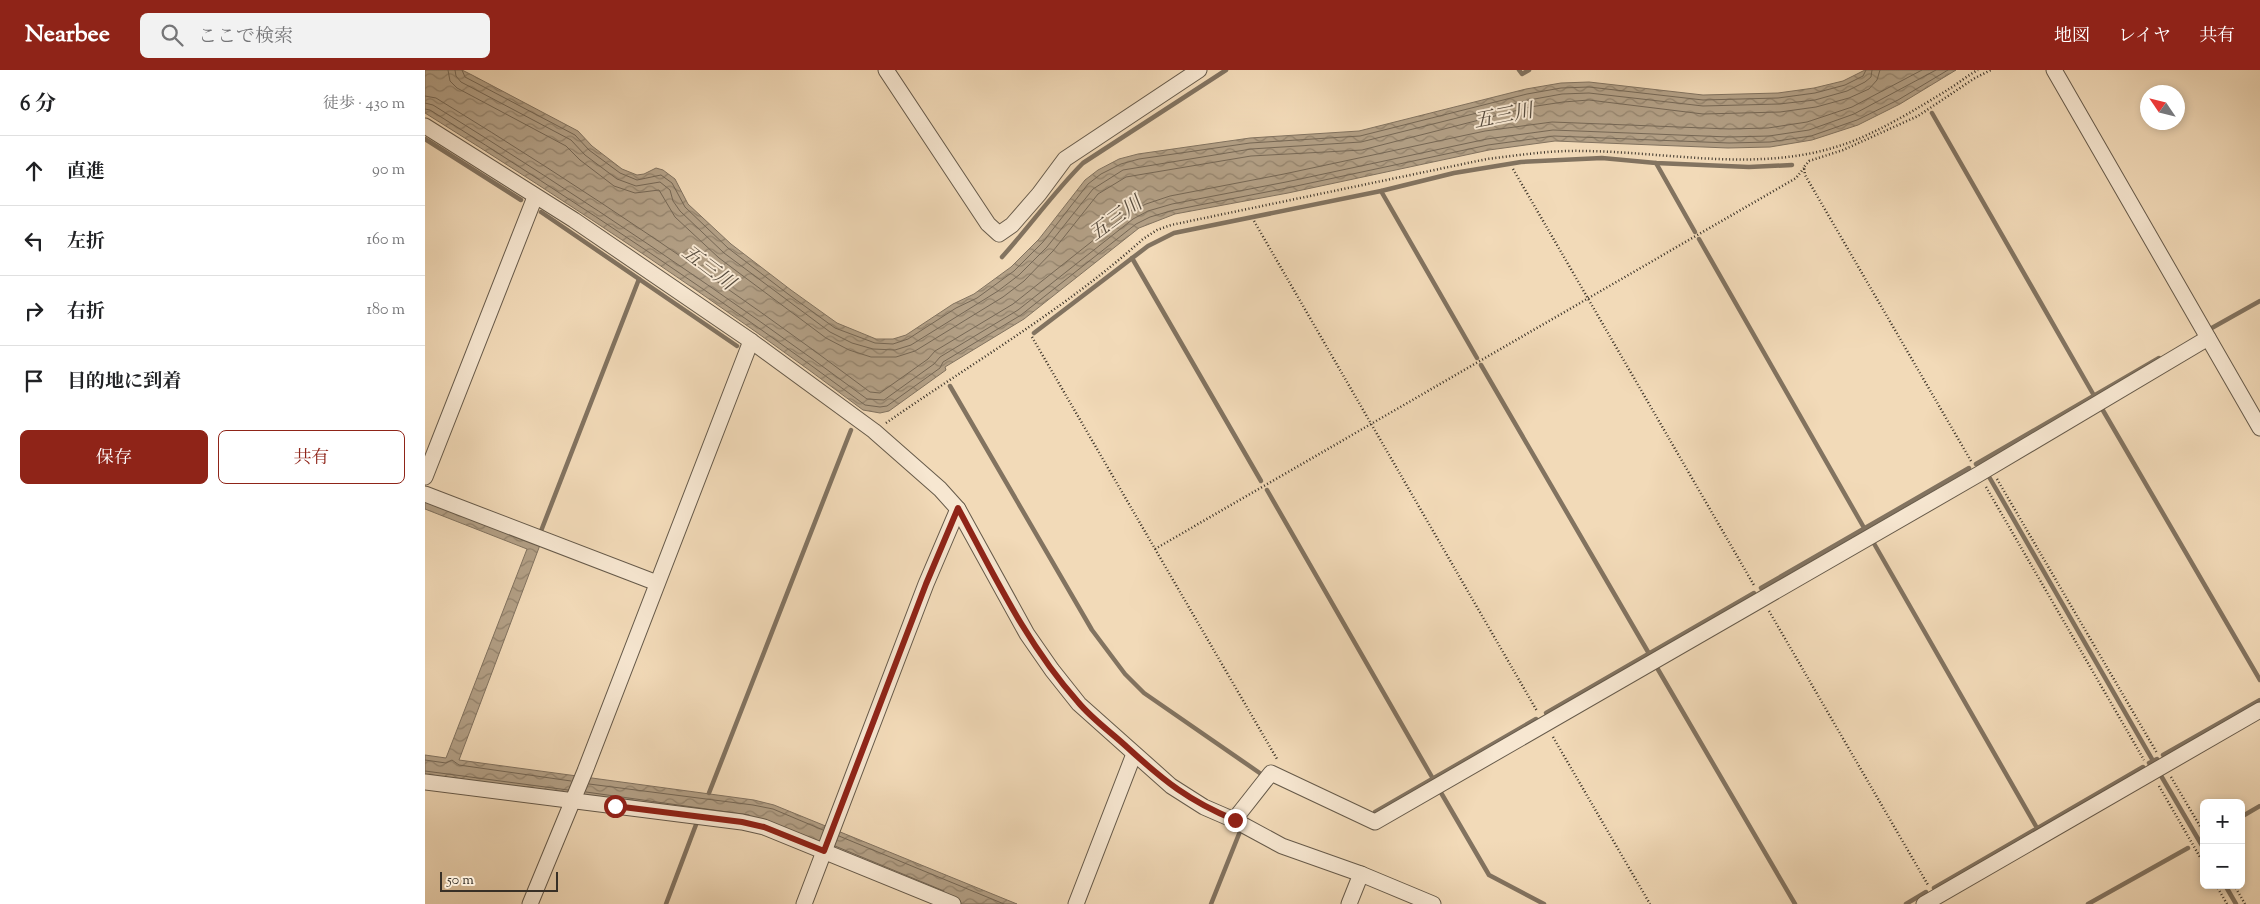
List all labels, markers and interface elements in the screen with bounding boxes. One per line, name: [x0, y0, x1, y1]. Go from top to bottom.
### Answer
search box: [140, 13, 490, 58]
text: Nearbee: [25, 18, 110, 52]
icon: search: [158, 21, 186, 49]
text: ここで検索: [198, 24, 293, 51]
text: 地図: [2054, 24, 2090, 50]
text: レイヤ: [2118, 24, 2171, 50]
text: 共有: [2199, 24, 2235, 50]
north arrow: [2140, 85, 2185, 130]
text: 6 分: [20, 90, 56, 120]
text: 徒歩 · 430 m: [323, 93, 405, 116]
water label: 五三川: [1471, 97, 1538, 137]
icon: ahead: [20, 157, 48, 185]
text: 直進: [67, 159, 105, 186]
text: 90 m: [372, 159, 405, 182]
water label: 五三川: [1084, 189, 1151, 249]
icon: left: [20, 227, 48, 255]
text: 左折: [67, 229, 105, 256]
text: 160 m: [367, 229, 405, 252]
water label: 五三川: [675, 239, 742, 300]
icon: right: [20, 297, 48, 325]
text: 右折: [67, 299, 105, 326]
text: 180 m: [366, 299, 405, 322]
icon: arrive: [20, 367, 48, 395]
text: 目的地に到着: [67, 369, 181, 396]
button: 保存: [20, 430, 208, 484]
button: 共有: [218, 430, 405, 484]
route start: [604, 795, 627, 818]
map controls: [2200, 799, 2245, 889]
button: +: [2200, 799, 2245, 844]
route end: [1224, 809, 1247, 832]
button: −: [2200, 844, 2245, 889]
scale bar: [440, 869, 557, 892]
text: 50 m: [447, 871, 474, 891]

